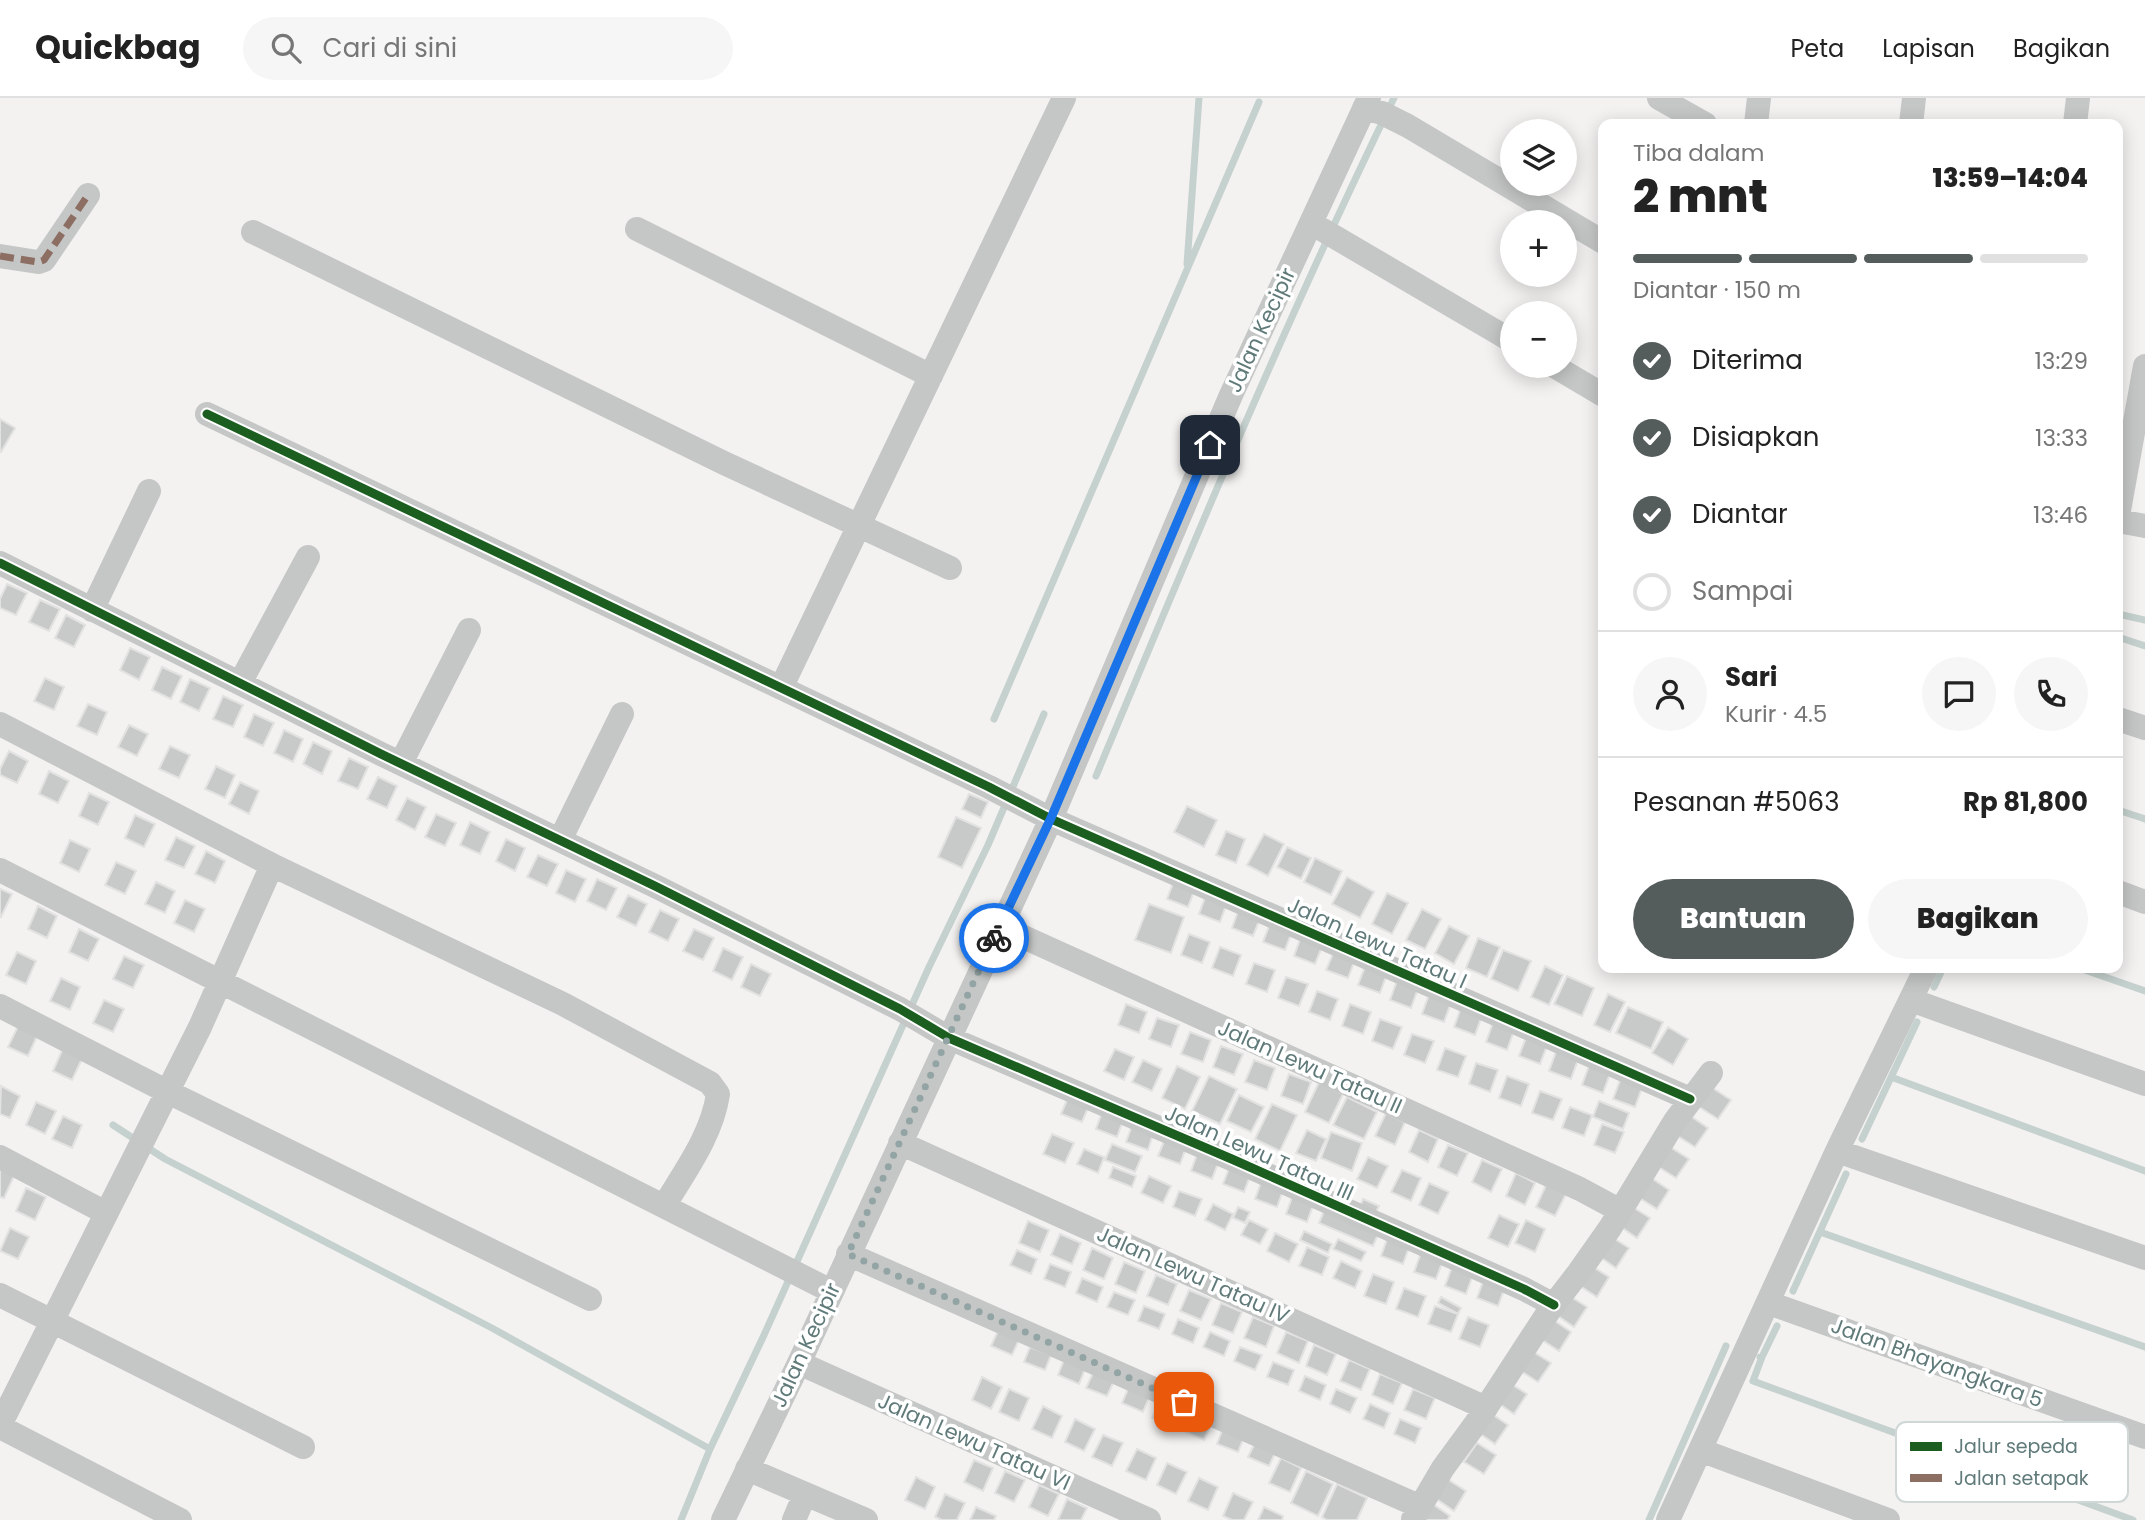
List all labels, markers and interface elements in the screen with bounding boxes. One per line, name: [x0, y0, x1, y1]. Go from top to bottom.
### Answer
search box: [243, 17, 733, 80]
text: Quickbag: [35, 24, 201, 71]
icon: search: [267, 29, 305, 67]
text: Cari di sini: [323, 30, 457, 66]
text: Peta: [1790, 32, 1844, 65]
text: Lapisan: [1882, 32, 1975, 65]
text: Bagikan: [2013, 32, 2110, 65]
map controls: [1500, 119, 1577, 378]
button: layers: [1500, 119, 1577, 196]
text: Tiba dalam: [1633, 137, 1764, 169]
text: 13:59–14:04: [1933, 160, 2088, 196]
text: 2 mnt: [1633, 164, 1768, 228]
button: +: [1500, 210, 1577, 287]
street label: Jalan Kecipir: [1219, 263, 1302, 397]
text: Diantar · 150 m: [1633, 274, 1801, 306]
button: −: [1500, 301, 1577, 378]
icon: check: [1633, 342, 1671, 380]
text: Diterima: [1692, 342, 1803, 378]
text: 13:29: [2034, 345, 2088, 377]
pin: [1180, 415, 1240, 475]
icon: check: [1633, 419, 1671, 457]
text: Disiapkan: [1692, 419, 1820, 455]
text: 13:33: [2035, 422, 2088, 454]
icon: home: [1191, 426, 1229, 464]
icon: check: [1633, 496, 1671, 534]
text: Diantar: [1692, 496, 1788, 532]
text: 13:46: [2033, 499, 2088, 531]
text: Sampai: [1692, 573, 1793, 609]
button: person: [1633, 657, 1707, 731]
button: chat: [1922, 657, 1996, 731]
button: phone: [2014, 657, 2088, 731]
text: Sari: [1725, 659, 1777, 695]
text: Kurir · 4.5: [1725, 698, 1827, 730]
text: Pesanan #5063: [1633, 784, 1839, 820]
text: Rp 81,800: [1963, 784, 2088, 820]
button: Bantuan: [1633, 879, 1854, 959]
button: Bagikan: [1868, 879, 2088, 959]
street label: Jalan Lewu Tatau I: [1283, 890, 1472, 995]
courier: [959, 903, 1029, 973]
icon: bike: [975, 919, 1013, 957]
street label: Jalan Lewu Tatau II: [1213, 1013, 1407, 1120]
street label: Jalan Lewu Tatau III: [1160, 1098, 1358, 1207]
street label: Jalan Lewu Tatau IV: [1092, 1219, 1294, 1330]
street label: Jalan Kecipir: [764, 1278, 847, 1412]
street label: Jalan Bhayangkara 5: [1827, 1311, 2047, 1414]
pin: [1154, 1372, 1214, 1432]
icon: bag: [1165, 1383, 1203, 1421]
street label: Jalan Lewu Tatau VI: [873, 1386, 1075, 1497]
legend: [1896, 1422, 2128, 1502]
text: Jalur sepeda: [1954, 1433, 2078, 1460]
text: Jalan setapak: [1954, 1465, 2089, 1492]

